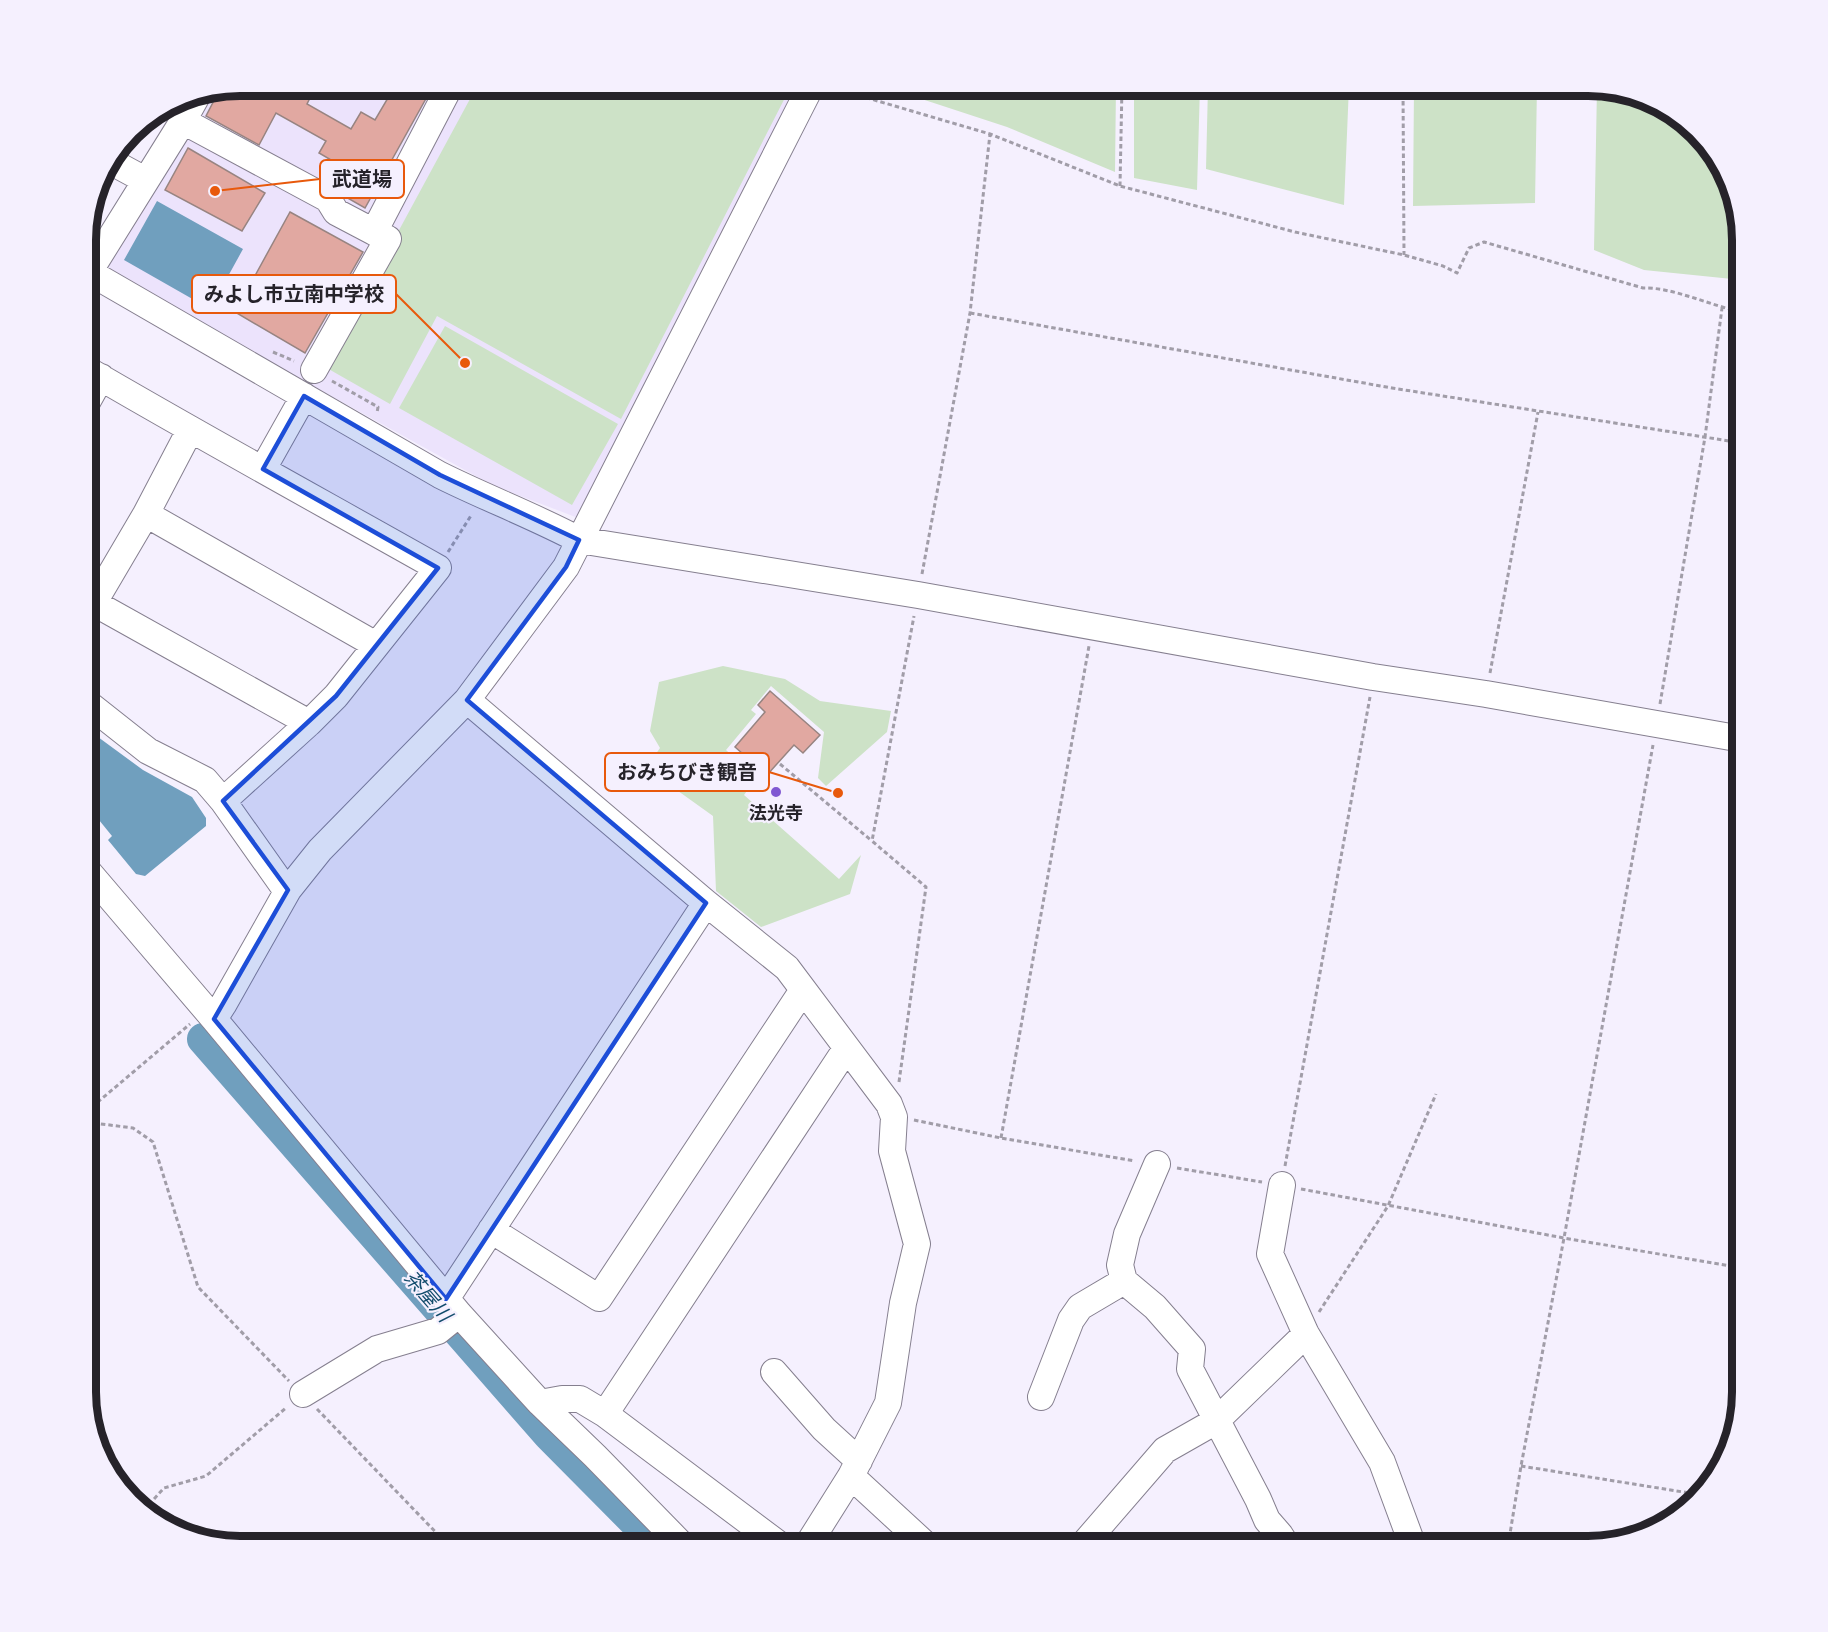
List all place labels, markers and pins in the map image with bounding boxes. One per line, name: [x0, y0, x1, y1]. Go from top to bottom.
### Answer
callout: 武道場: [320, 160, 404, 198]
callout: みよし市立南中学校: [192, 275, 396, 313]
callout: おみちびき観音: [605, 753, 769, 791]
marker: 法光寺: [769, 785, 783, 799]
place label: 法光寺: [749, 801, 803, 824]

